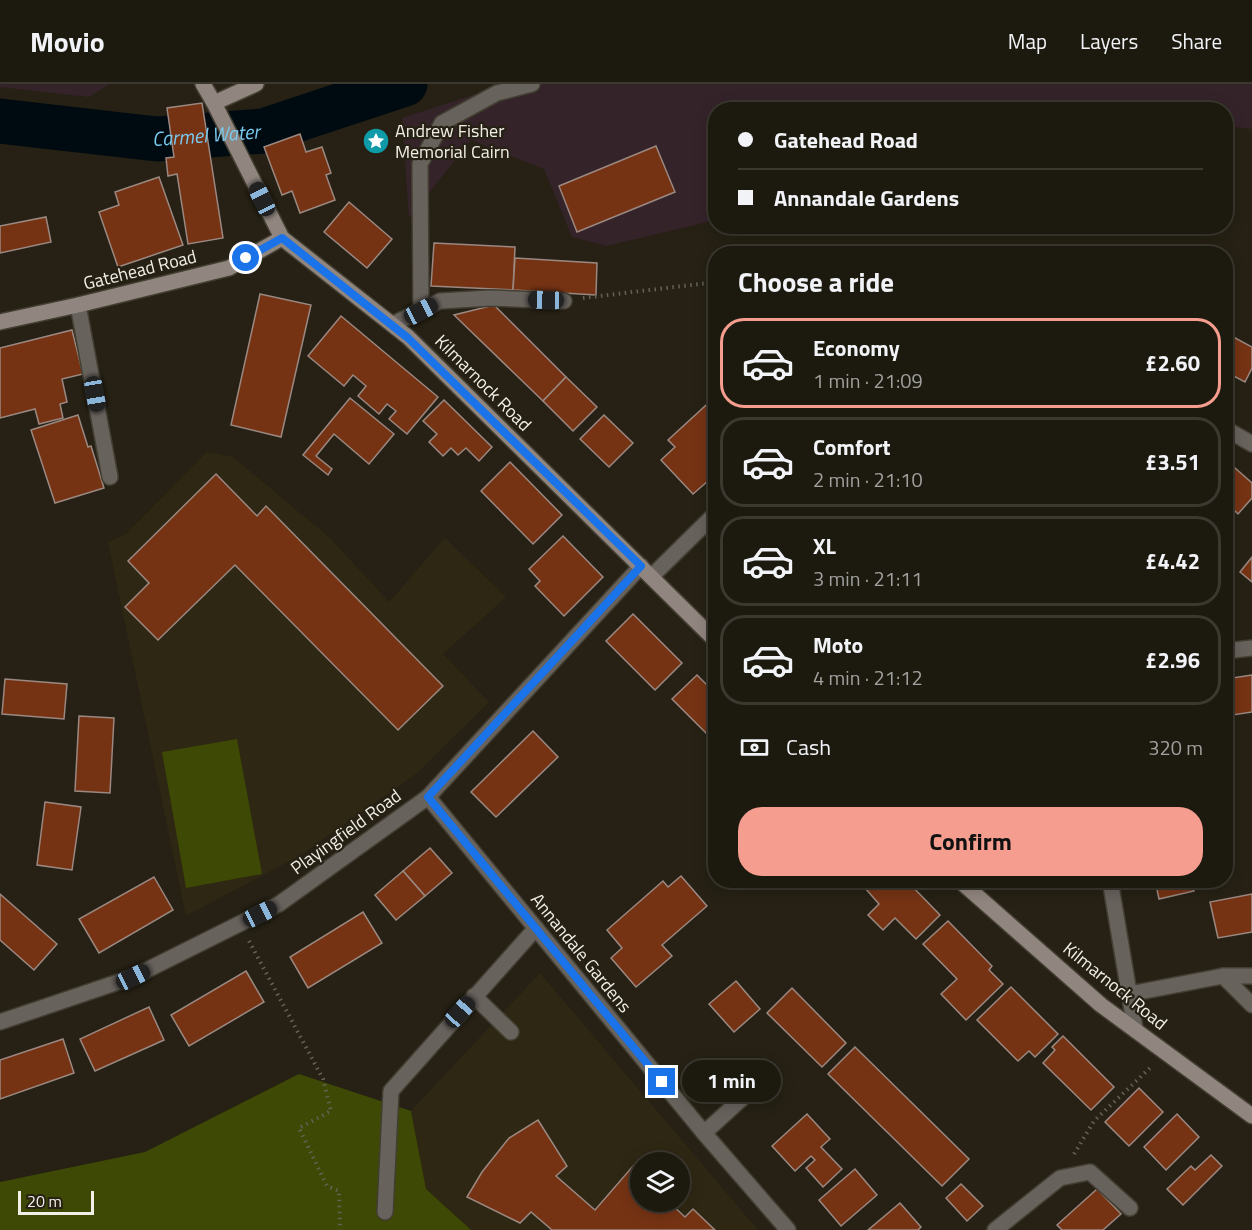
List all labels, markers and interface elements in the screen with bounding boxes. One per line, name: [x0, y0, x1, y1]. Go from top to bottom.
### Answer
text: Movio: [30, 20, 105, 63]
text: Map: [1008, 25, 1047, 57]
text: Layers: [1080, 25, 1138, 57]
text: Share: [1171, 25, 1222, 57]
water label: Carmel Water: [151, 115, 263, 154]
place label: Andrew Fisher Memorial Cairn: [395, 117, 510, 165]
text: Gatehead Road: [774, 123, 918, 157]
place icon: Andrew Fisher Memorial Cairn: [361, 126, 391, 156]
car: [246, 179, 278, 219]
text: Annandale Gardens: [774, 181, 959, 215]
street label: Gatehead Road: [80, 242, 199, 297]
route start: [232, 244, 259, 271]
text: Choose a ride: [738, 261, 894, 302]
car: [528, 291, 564, 309]
car: [401, 295, 441, 327]
street label: Kilmarnock Road: [429, 328, 538, 437]
text: Economy: [813, 331, 900, 365]
icon: car: [741, 336, 795, 390]
text: £2.60: [1145, 346, 1200, 380]
text: 1 min · 21:09: [813, 365, 923, 396]
car: [83, 375, 107, 413]
text: Comfort: [813, 430, 891, 464]
icon: car: [741, 435, 795, 489]
text: £3.51: [1145, 445, 1200, 479]
text: 2 min · 21:10: [813, 464, 923, 495]
text: XL: [813, 529, 836, 563]
icon: car: [741, 534, 795, 588]
text: £4.42: [1145, 544, 1200, 578]
text: 3 min · 21:11: [813, 563, 923, 594]
text: Moto: [813, 628, 863, 662]
icon: car: [741, 633, 795, 687]
text: £2.96: [1145, 643, 1200, 677]
text: 4 min · 21:12: [813, 662, 923, 693]
text: Cash: [786, 730, 831, 764]
icon: cash: [738, 731, 771, 764]
text: 320 m: [1148, 732, 1203, 763]
street label: Playingfield Road: [285, 782, 407, 881]
button: Confirm: [738, 807, 1203, 876]
street label: Annandale Gardens: [525, 887, 638, 1018]
car: [240, 898, 280, 930]
street label: Kilmarnock Road: [1057, 935, 1173, 1036]
car: [113, 961, 153, 993]
car: [441, 993, 479, 1031]
callout: 1 min: [683, 1061, 782, 1103]
text: 1 min: [707, 1065, 756, 1096]
route end: [648, 1068, 675, 1095]
map controls: [630, 1152, 690, 1212]
button: layers: [630, 1152, 690, 1212]
scale bar: [18, 1188, 94, 1216]
text: 20 m: [27, 1189, 62, 1213]

